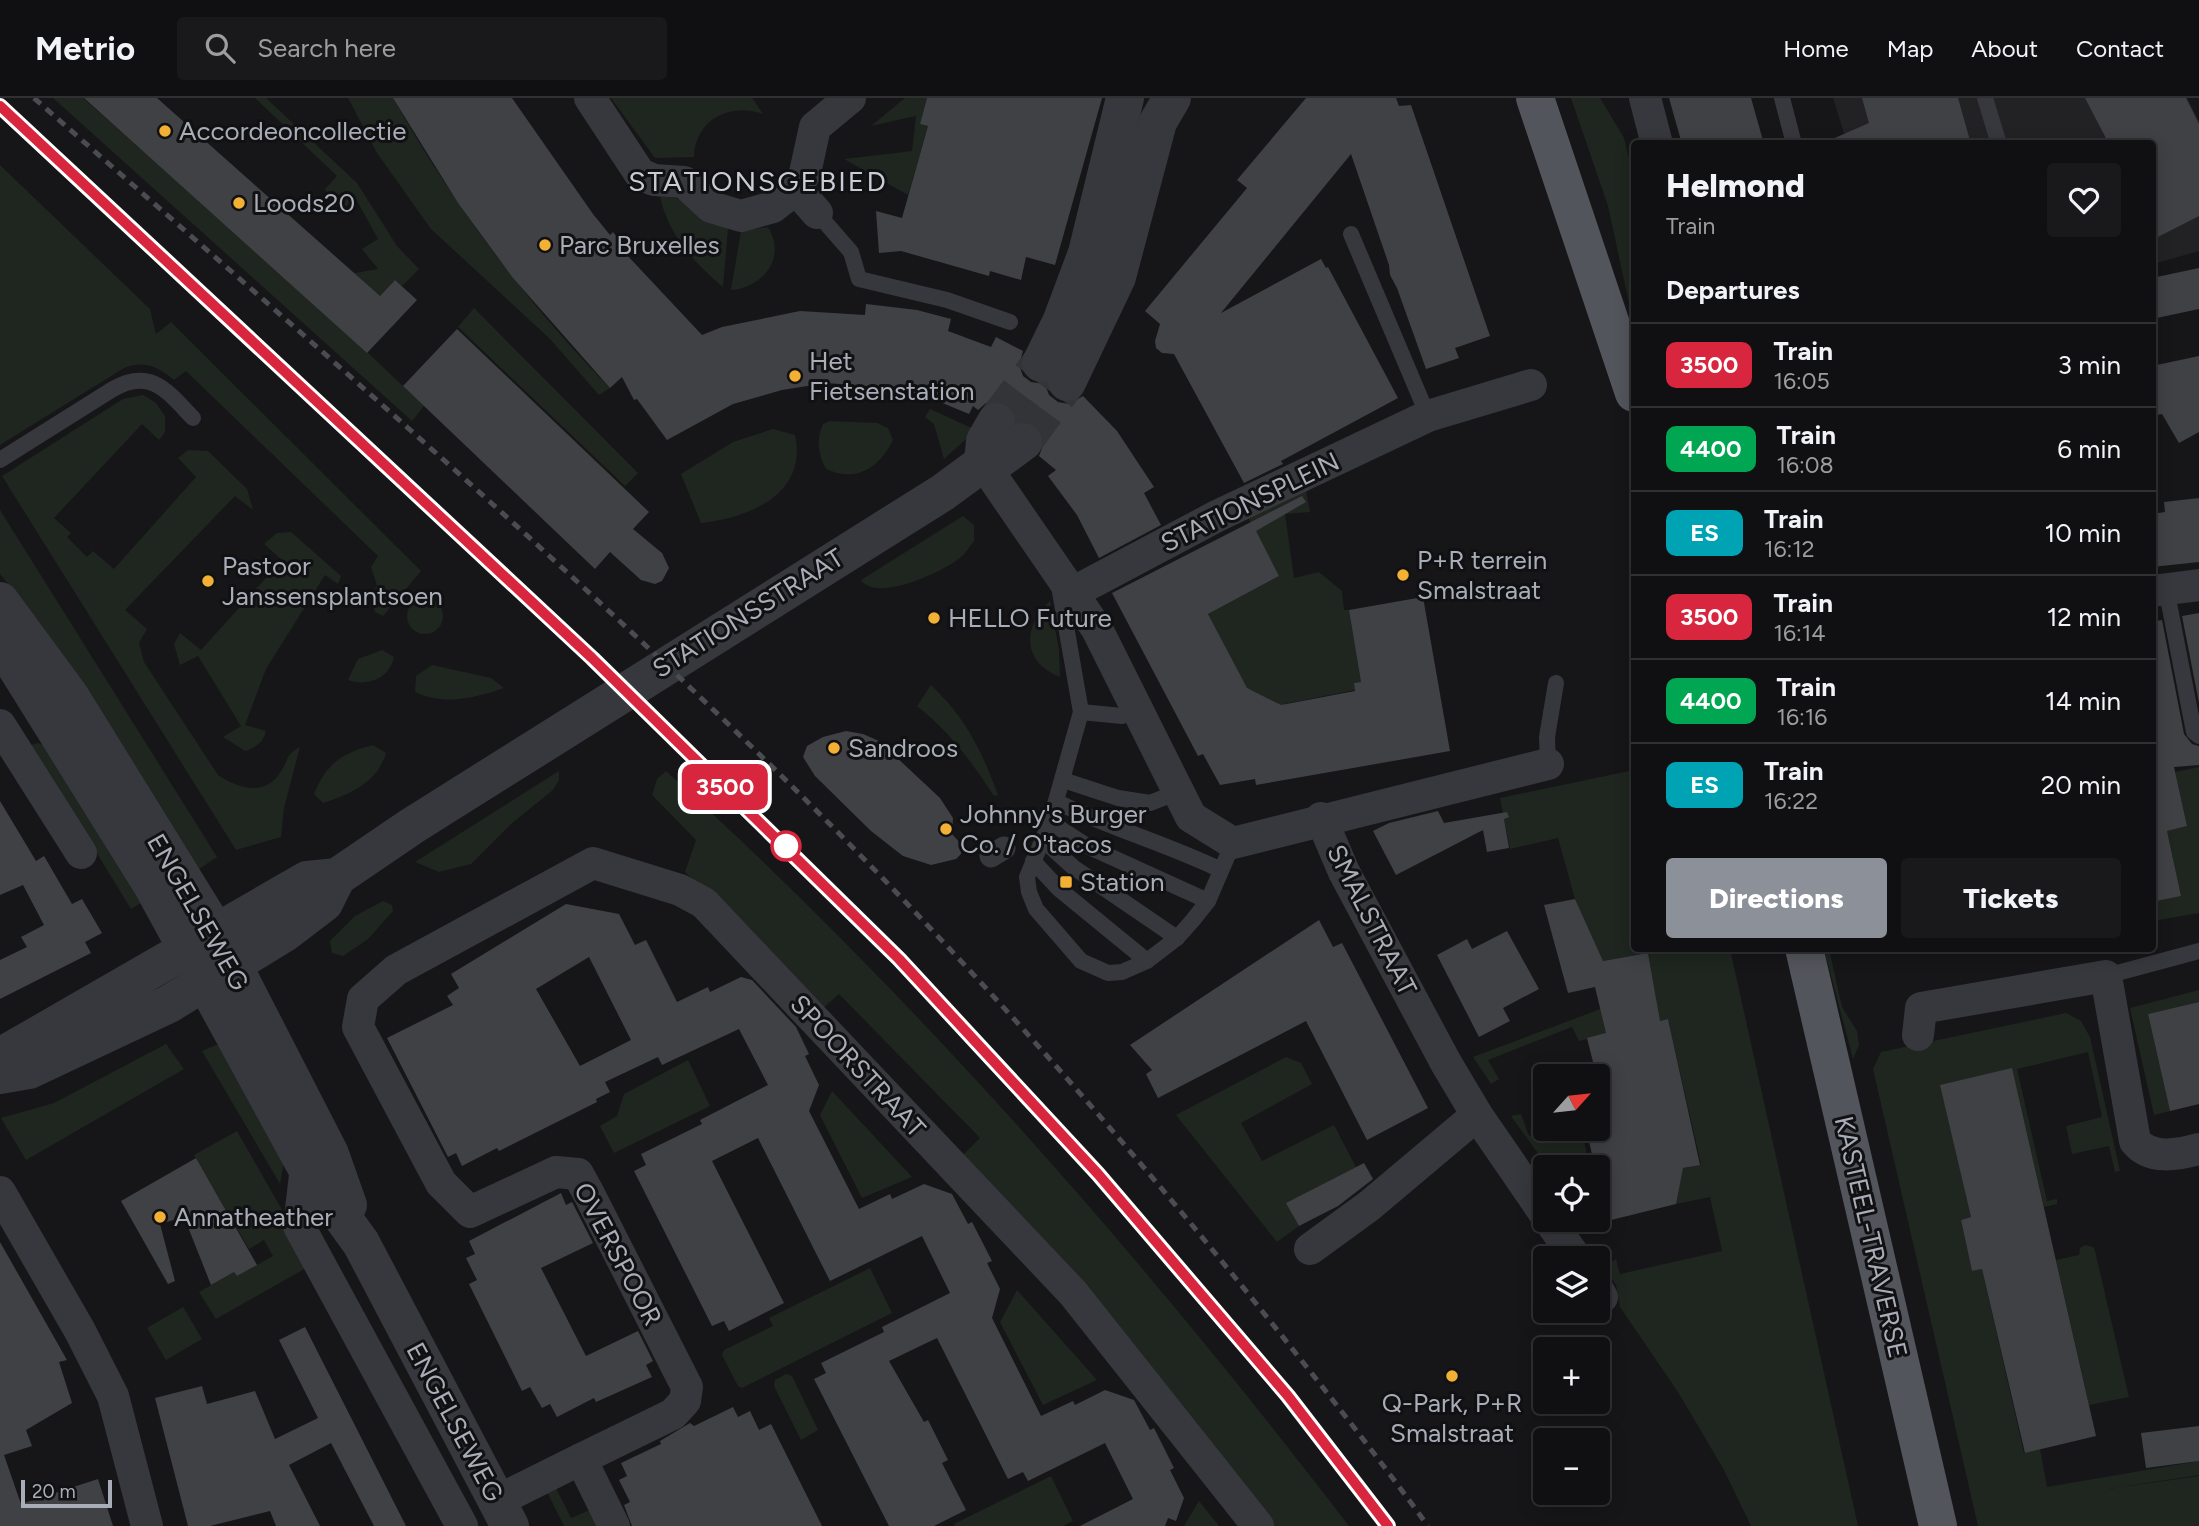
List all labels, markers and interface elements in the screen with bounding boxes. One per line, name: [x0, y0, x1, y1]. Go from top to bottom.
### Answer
search box: [177, 17, 667, 80]
text: Metrio: [35, 29, 135, 68]
icon: search: [201, 29, 239, 67]
text: Search here: [257, 32, 396, 64]
text: Home: [1783, 34, 1849, 63]
text: Map: [1887, 34, 1933, 63]
text: About: [1971, 34, 2038, 63]
text: Contact: [2076, 34, 2164, 63]
place label: Accordeoncollectie: [179, 115, 406, 147]
marker: Accordeoncollectie: [157, 123, 173, 139]
button: heart: [2047, 163, 2121, 237]
district label: STATIONSGEBIED: [628, 164, 888, 198]
text: Helmond: [1666, 166, 1805, 205]
place label: Loods20: [253, 187, 355, 219]
marker: Loods20: [231, 195, 247, 211]
text: Train: [1666, 212, 1715, 240]
place label: Parc Bruxelles: [559, 229, 720, 261]
marker: Parc Bruxelles: [537, 237, 553, 253]
text: Departures: [1666, 274, 1800, 306]
text: Train: [1773, 335, 1833, 367]
place label: Het Fietsenstation: [809, 345, 975, 407]
text: 3 min: [2058, 349, 2121, 381]
text: 3500: [1680, 350, 1738, 379]
text: 16:05: [1773, 367, 1830, 395]
marker: Het Fietsenstation: [787, 368, 803, 384]
text: Train: [1777, 419, 1836, 451]
text: 6 min: [2057, 433, 2121, 465]
text: 4400: [1680, 434, 1742, 463]
street label: STATIONSPLEIN: [1156, 445, 1344, 559]
text: 16:08: [1777, 451, 1834, 479]
text: Train: [1764, 503, 1824, 535]
text: 10 min: [2045, 517, 2121, 549]
text: ES: [1690, 518, 1719, 547]
text: 16:12: [1764, 535, 1815, 563]
street label: STATIONSSTRAAT: [647, 541, 850, 685]
place label: P+R terrein Smalstraat: [1417, 544, 1547, 606]
place label: Pastoor Janssensplantsoen: [222, 550, 443, 612]
marker: P+R terrein Smalstraat: [1395, 567, 1411, 583]
marker: Pastoor Janssensplantsoen: [200, 573, 216, 589]
text: Train: [1773, 587, 1833, 619]
text: 12 min: [2047, 601, 2121, 633]
place label: HELLO Future: [948, 602, 1112, 634]
text: 3500: [1680, 602, 1738, 631]
marker: HELLO Future: [926, 610, 942, 626]
text: 16:14: [1773, 619, 1826, 647]
text: Train: [1777, 671, 1836, 703]
text: 14 min: [2045, 685, 2121, 717]
text: 4400: [1680, 686, 1742, 715]
text: 16:16: [1777, 703, 1827, 731]
place label: Sandroos: [848, 732, 958, 764]
marker: Sandroos: [826, 740, 842, 756]
text: Train: [1764, 755, 1824, 787]
line badge: 3500: [676, 764, 774, 810]
text: 20 min: [2041, 769, 2121, 801]
text: ES: [1690, 770, 1719, 799]
text: 3500: [696, 772, 754, 801]
text: 16:22: [1764, 787, 1818, 815]
place label: Johnny's Burger Co. / O'tacos: [960, 798, 1147, 860]
marker: Johnny's Burger Co. / O'tacos: [938, 821, 954, 837]
street label: ENGELSEWEG: [140, 828, 256, 996]
unlabelled marker: [771, 831, 801, 861]
street label: SMALSTRAAT: [1320, 839, 1424, 1001]
button: Directions: [1666, 858, 1887, 938]
button: Tickets: [1901, 858, 2121, 938]
place label: Station: [1080, 866, 1164, 898]
marker: Station: [1058, 874, 1074, 890]
street label: SPOORSTRAAT: [784, 988, 933, 1144]
north arrow: [1533, 1064, 1610, 1141]
map controls: [1533, 1064, 1610, 1505]
street label: KASTEEL-TRAVERSE: [1828, 1113, 1914, 1361]
button: locate: [1533, 1155, 1610, 1232]
street label: OVERSPOOR: [567, 1177, 669, 1331]
place label: Annatheather: [174, 1201, 333, 1233]
marker: Annatheather: [152, 1209, 168, 1225]
button: layers: [1533, 1246, 1610, 1323]
street label: ENGELSEWEG: [400, 1337, 510, 1507]
button: +: [1533, 1337, 1610, 1414]
marker: Q-Park, P+R Smalstraat: [1444, 1368, 1460, 1384]
place label: Q-Park, P+R Smalstraat: [1382, 1387, 1522, 1449]
button: −: [1533, 1428, 1610, 1505]
scale bar: [21, 1477, 112, 1509]
text: 20 m: [32, 1480, 76, 1503]

